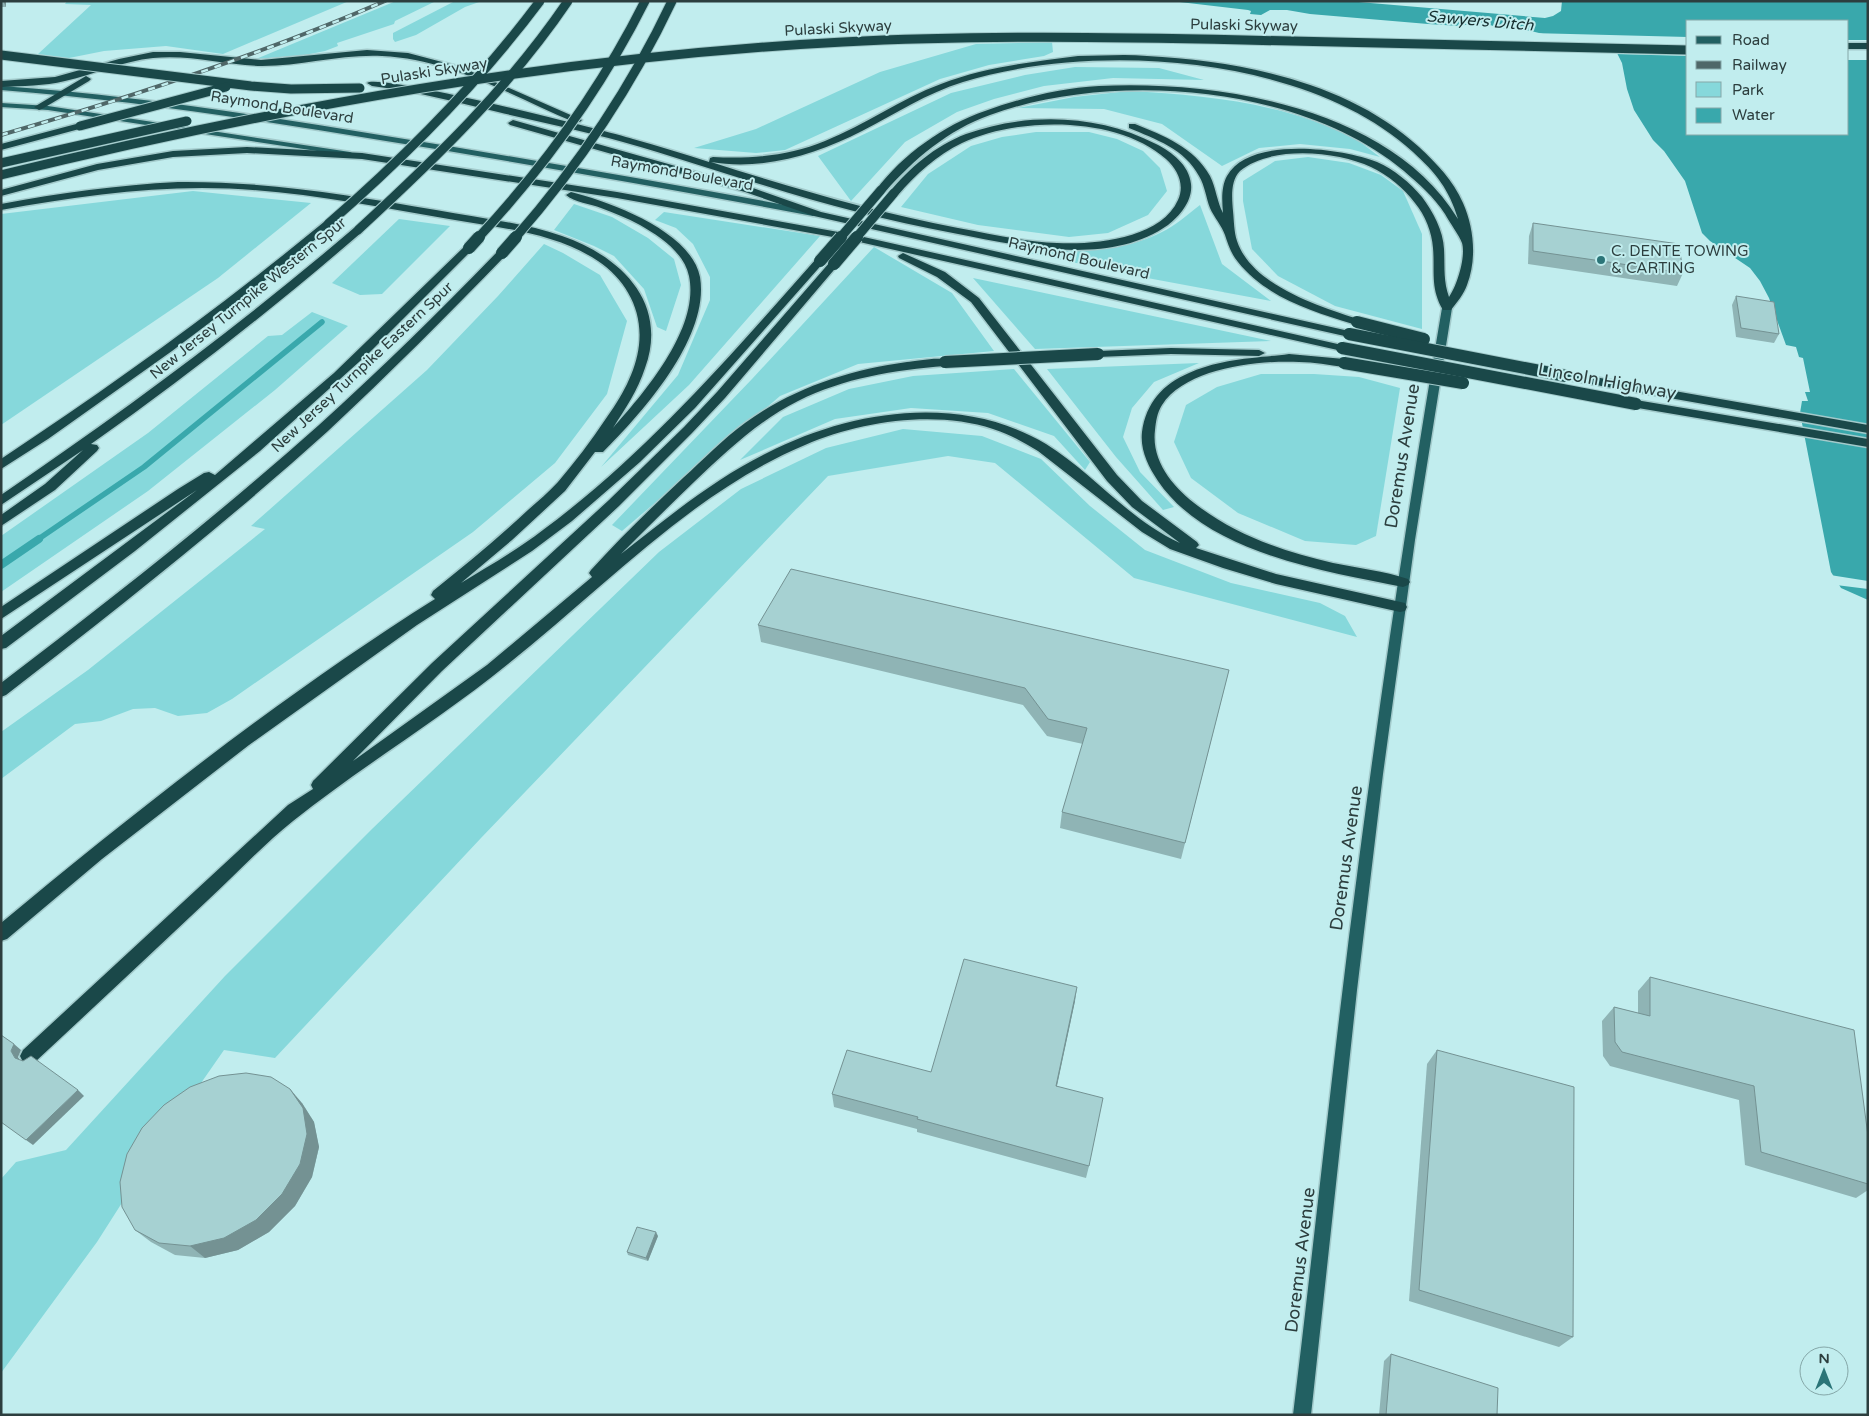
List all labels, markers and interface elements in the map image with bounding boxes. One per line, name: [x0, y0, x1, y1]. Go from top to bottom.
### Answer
water label: Sawyers Ditch: [1426, 6, 1535, 36]
street label: Pulaski Skyway: [1190, 15, 1298, 35]
street label: Pulaski Skyway: [784, 16, 892, 40]
legend: [1686, 20, 1849, 135]
text: Road: [1732, 31, 1770, 49]
street label: Pulaski Skyway: [379, 54, 489, 88]
text: Railway: [1732, 56, 1787, 74]
text: Park: [1732, 81, 1764, 99]
street label: Raymond Boulevard: [209, 87, 355, 127]
text: Water: [1732, 106, 1775, 124]
street label: Raymond Boulevard: [609, 152, 755, 194]
street label: New Jersey Turnpike Western Spur: [146, 213, 350, 383]
street label: Raymond Boulevard: [1007, 233, 1151, 283]
place label: C. DENTE TOWING & CARTING: [1611, 242, 1749, 277]
marker: C. DENTE TOWING & CARTING: [1595, 254, 1607, 266]
street label: New Jersey Turnpike Eastern Spur: [267, 278, 457, 456]
street label: Lincoln Highway: [1536, 358, 1678, 404]
street label: Doremus Avenue: [1380, 382, 1424, 530]
street label: Doremus Avenue: [1325, 784, 1367, 932]
street label: Doremus Avenue: [1280, 1186, 1320, 1334]
north arrow: [1799, 1346, 1849, 1396]
text: N: [1818, 1350, 1830, 1367]

